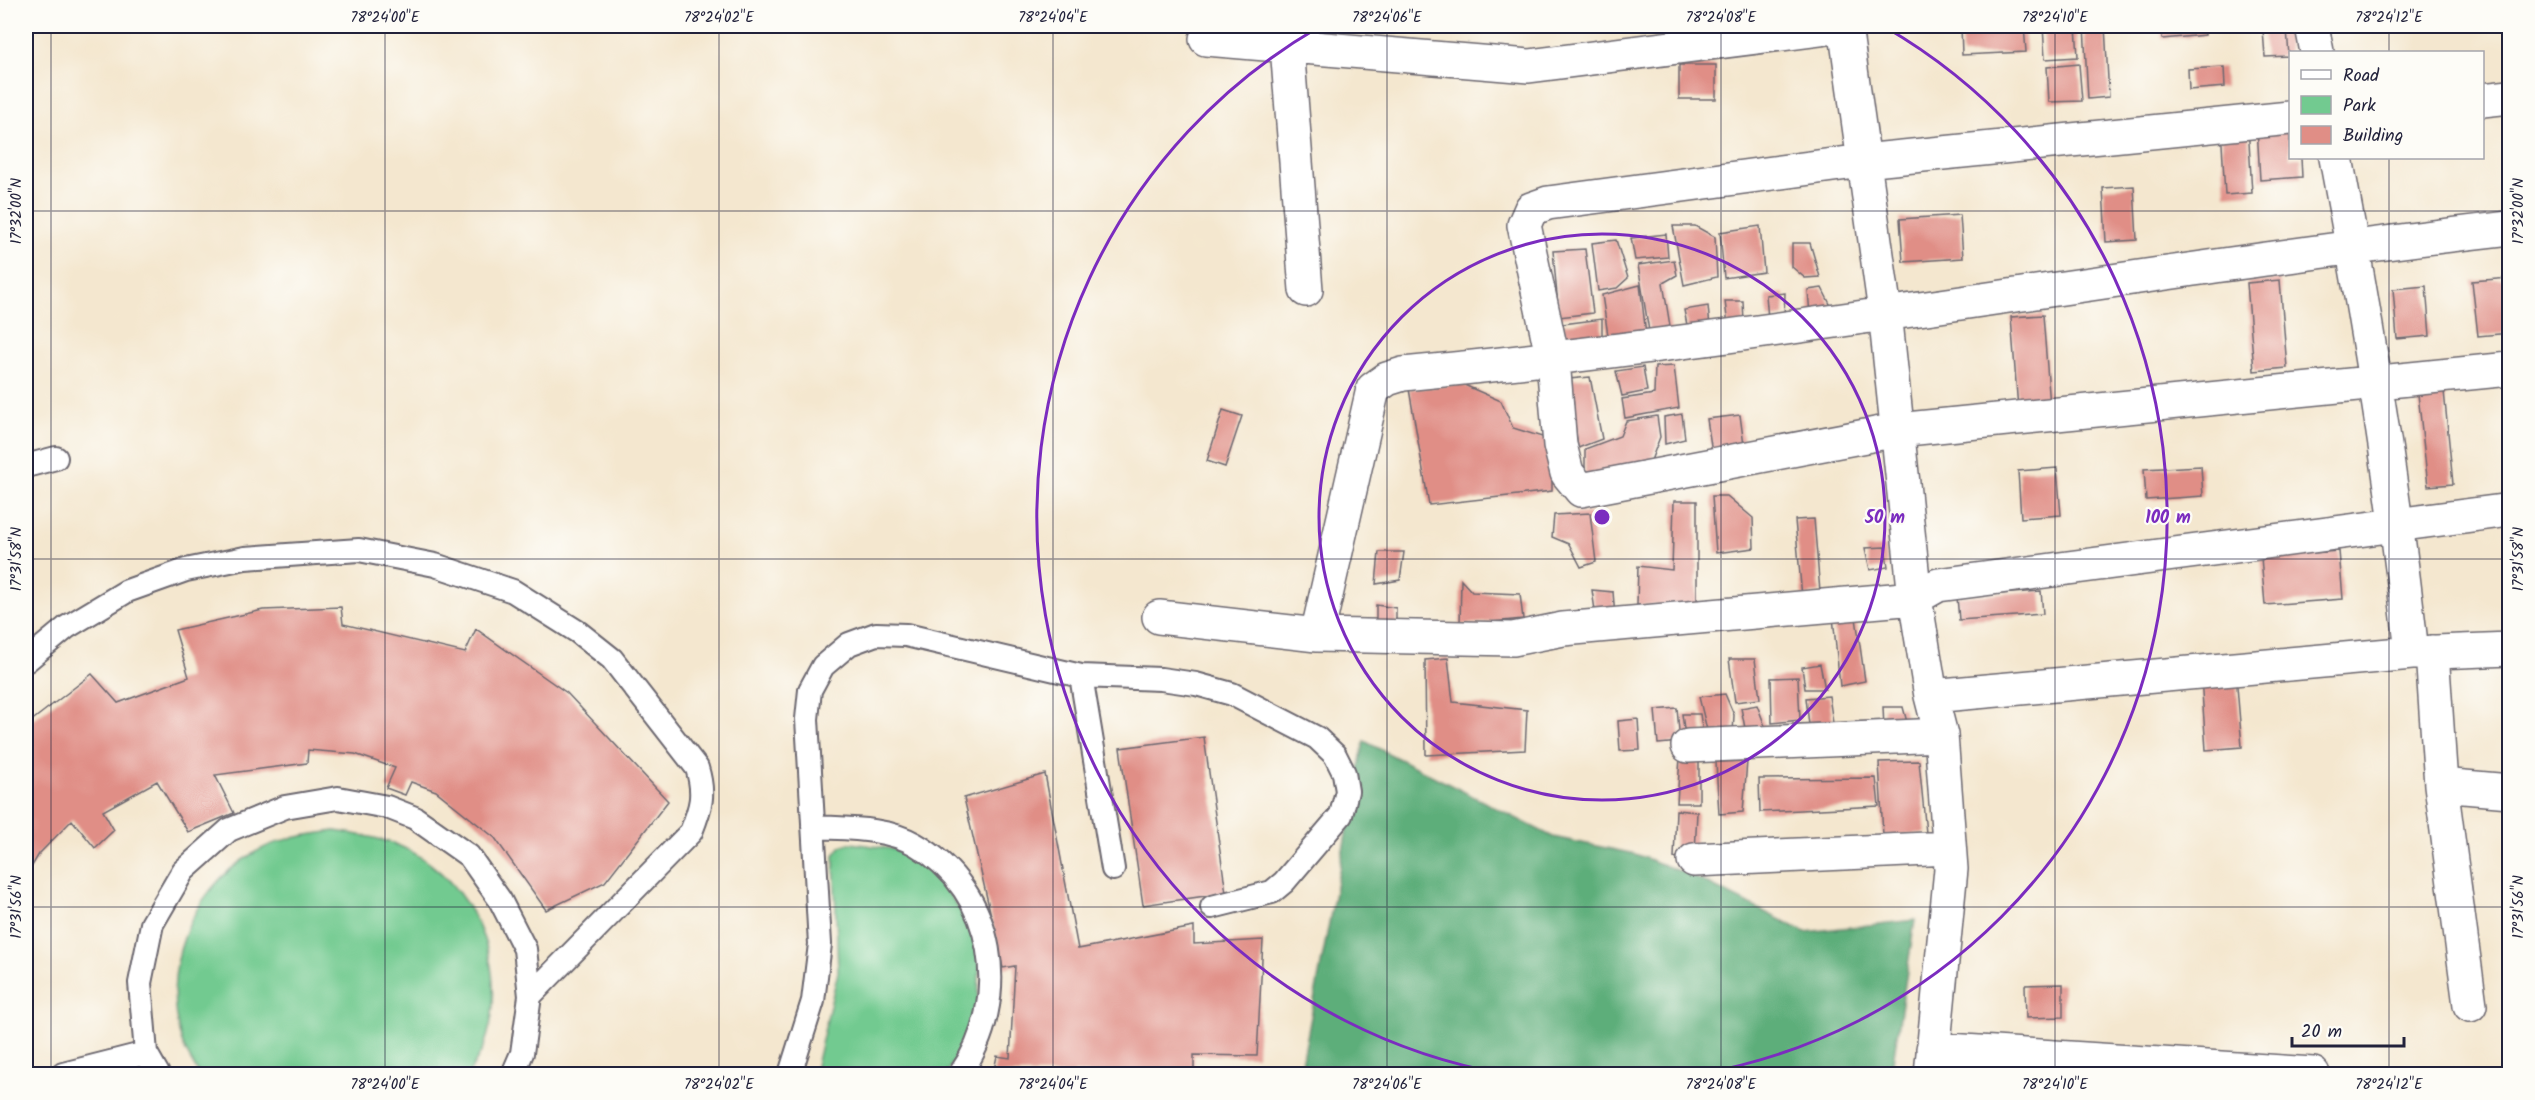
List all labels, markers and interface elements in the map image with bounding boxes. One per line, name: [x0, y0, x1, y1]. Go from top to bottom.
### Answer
text: 78°24'00"E: [351, 6, 421, 30]
text: 78°24'02"E: [684, 6, 755, 30]
text: 78°24'04"E: [1018, 6, 1089, 30]
text: 78°24'06"E: [1352, 6, 1423, 30]
text: 78°24'08"E: [1686, 6, 1757, 30]
text: 78°24'10"E: [2022, 6, 2089, 30]
text: 78°24'12"E: [2355, 6, 2424, 30]
legend: [2289, 51, 2484, 159]
text: Road: [2343, 62, 2380, 91]
text: Park: [2343, 92, 2376, 121]
text: Building: [2343, 122, 2403, 151]
text: 17°32'00"N: [5, 178, 29, 244]
text: 17°32'00"N: [2507, 178, 2531, 244]
text: 50 m: [1864, 504, 1905, 533]
text: 100 m: [2145, 504, 2191, 533]
centre of rings: [1592, 507, 1612, 527]
text: 17°31'58"N: [5, 527, 29, 591]
text: 17°31'58"N: [2507, 527, 2531, 591]
text: 17°31'56"N: [5, 875, 29, 939]
text: 17°31'56"N: [2507, 875, 2531, 939]
scale bar: [2292, 1010, 2404, 1048]
text: 20 m: [2301, 1018, 2342, 1047]
text: 78°24'00"E: [351, 1073, 421, 1097]
text: 78°24'02"E: [684, 1073, 755, 1097]
text: 78°24'04"E: [1018, 1073, 1089, 1097]
text: 78°24'06"E: [1352, 1073, 1423, 1097]
text: 78°24'08"E: [1686, 1073, 1757, 1097]
text: 78°24'10"E: [2022, 1073, 2089, 1097]
text: 78°24'12"E: [2355, 1073, 2424, 1097]

